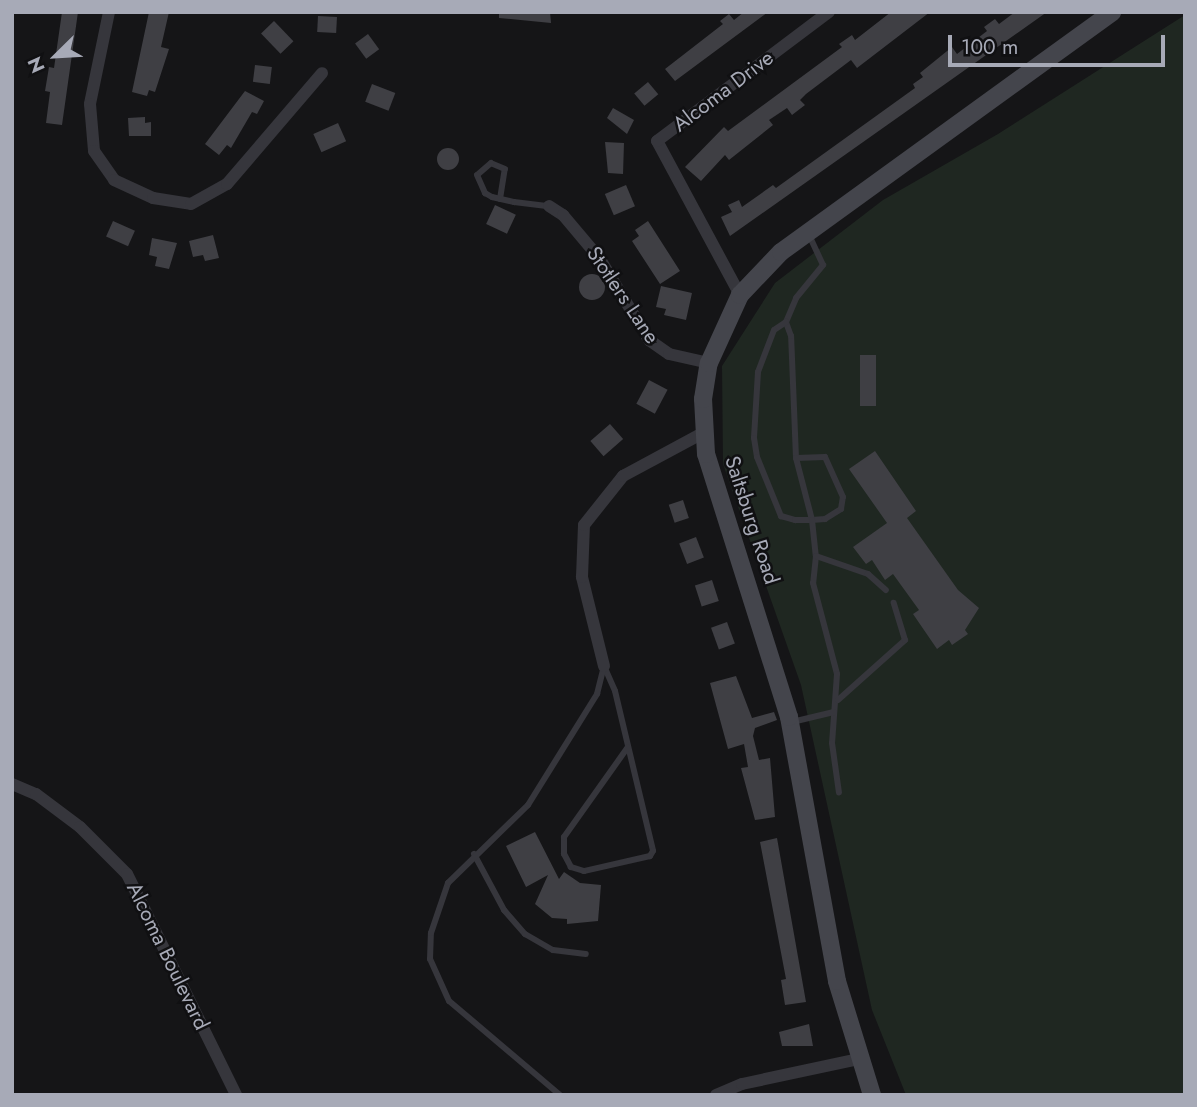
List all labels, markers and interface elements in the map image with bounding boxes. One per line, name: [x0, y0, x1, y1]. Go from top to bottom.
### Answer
north arrow: [21, 21, 91, 91]
scale bar: [952, 21, 1169, 65]
text: 100 m: [961, 32, 1018, 62]
street label: Alcoma Drive: [668, 45, 778, 137]
text: N: [21, 52, 52, 77]
street label: Stotlers Lane: [581, 242, 665, 348]
street label: Saltsburg Road: [719, 453, 785, 587]
street label: Alcoma Boulevard: [121, 878, 215, 1034]

